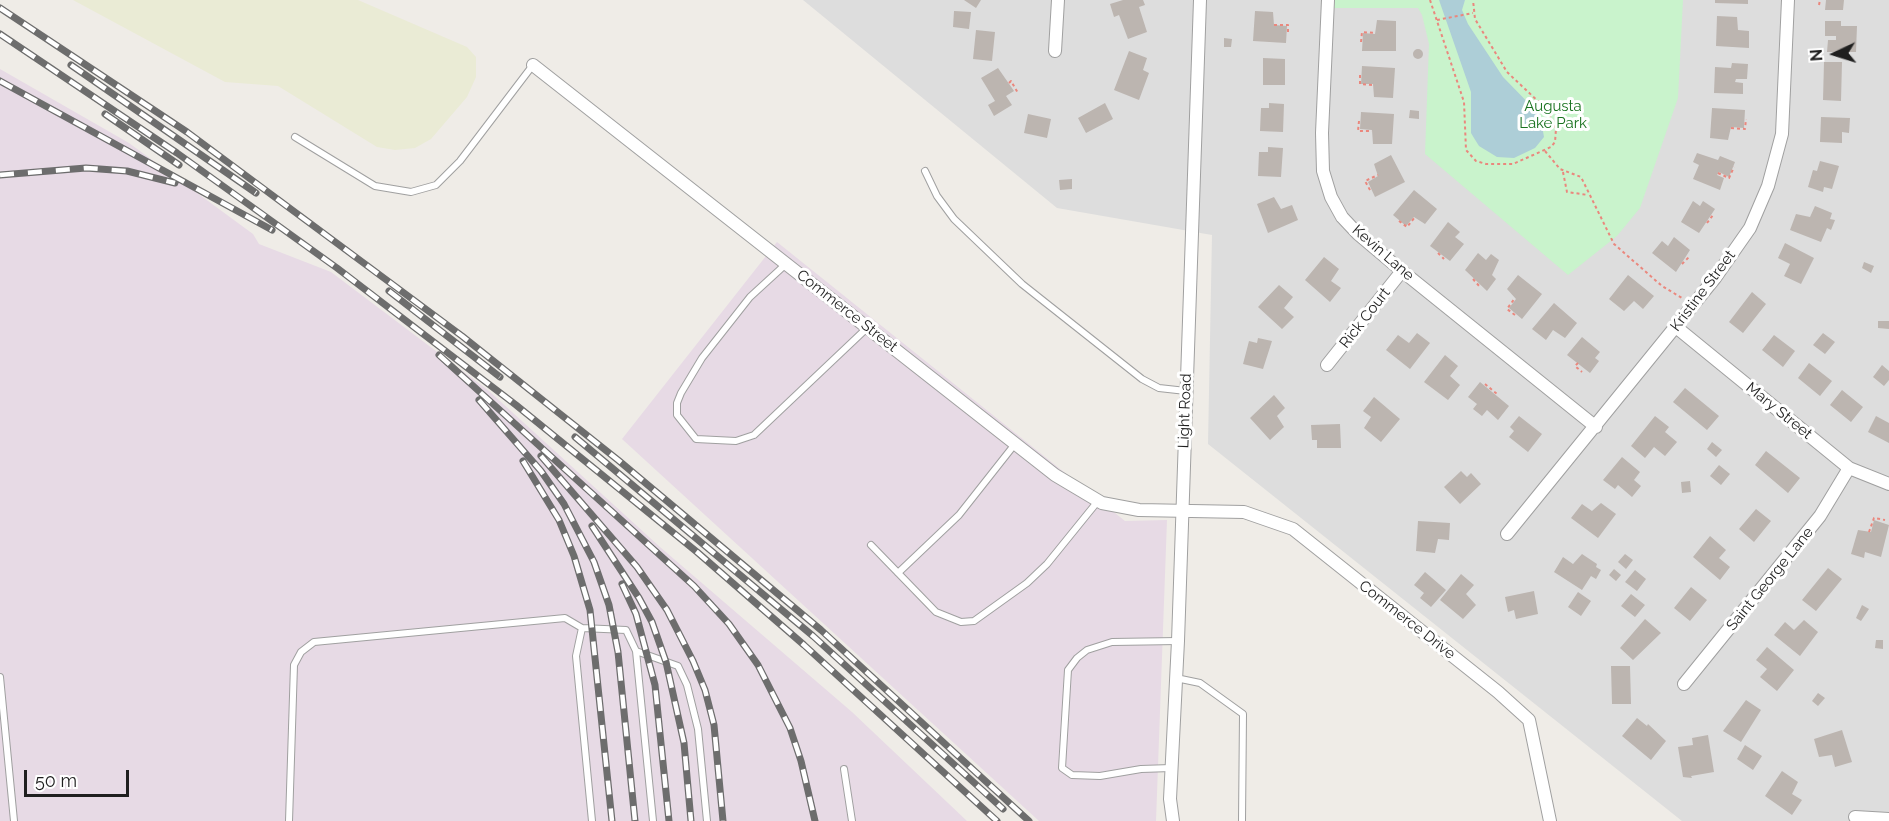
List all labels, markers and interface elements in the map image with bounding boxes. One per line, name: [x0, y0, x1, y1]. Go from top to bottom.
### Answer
north arrow: [1805, 24, 1865, 84]
text: N: [1807, 49, 1826, 62]
park label: Augusta Lake Park: [1519, 97, 1587, 132]
street label: Kevin Lane: [1348, 221, 1418, 285]
street label: Kristine Street: [1667, 247, 1739, 335]
street label: Commerce Street: [793, 266, 901, 356]
street label: Rick Court: [1336, 284, 1394, 352]
street label: Light Road: [1175, 373, 1195, 449]
street label: Mary Street: [1742, 379, 1816, 443]
street label: Saint George Lane: [1723, 524, 1817, 634]
street label: Commerce Drive: [1355, 577, 1459, 663]
scale bar: [27, 758, 132, 796]
text: 50 m: [35, 770, 77, 791]

